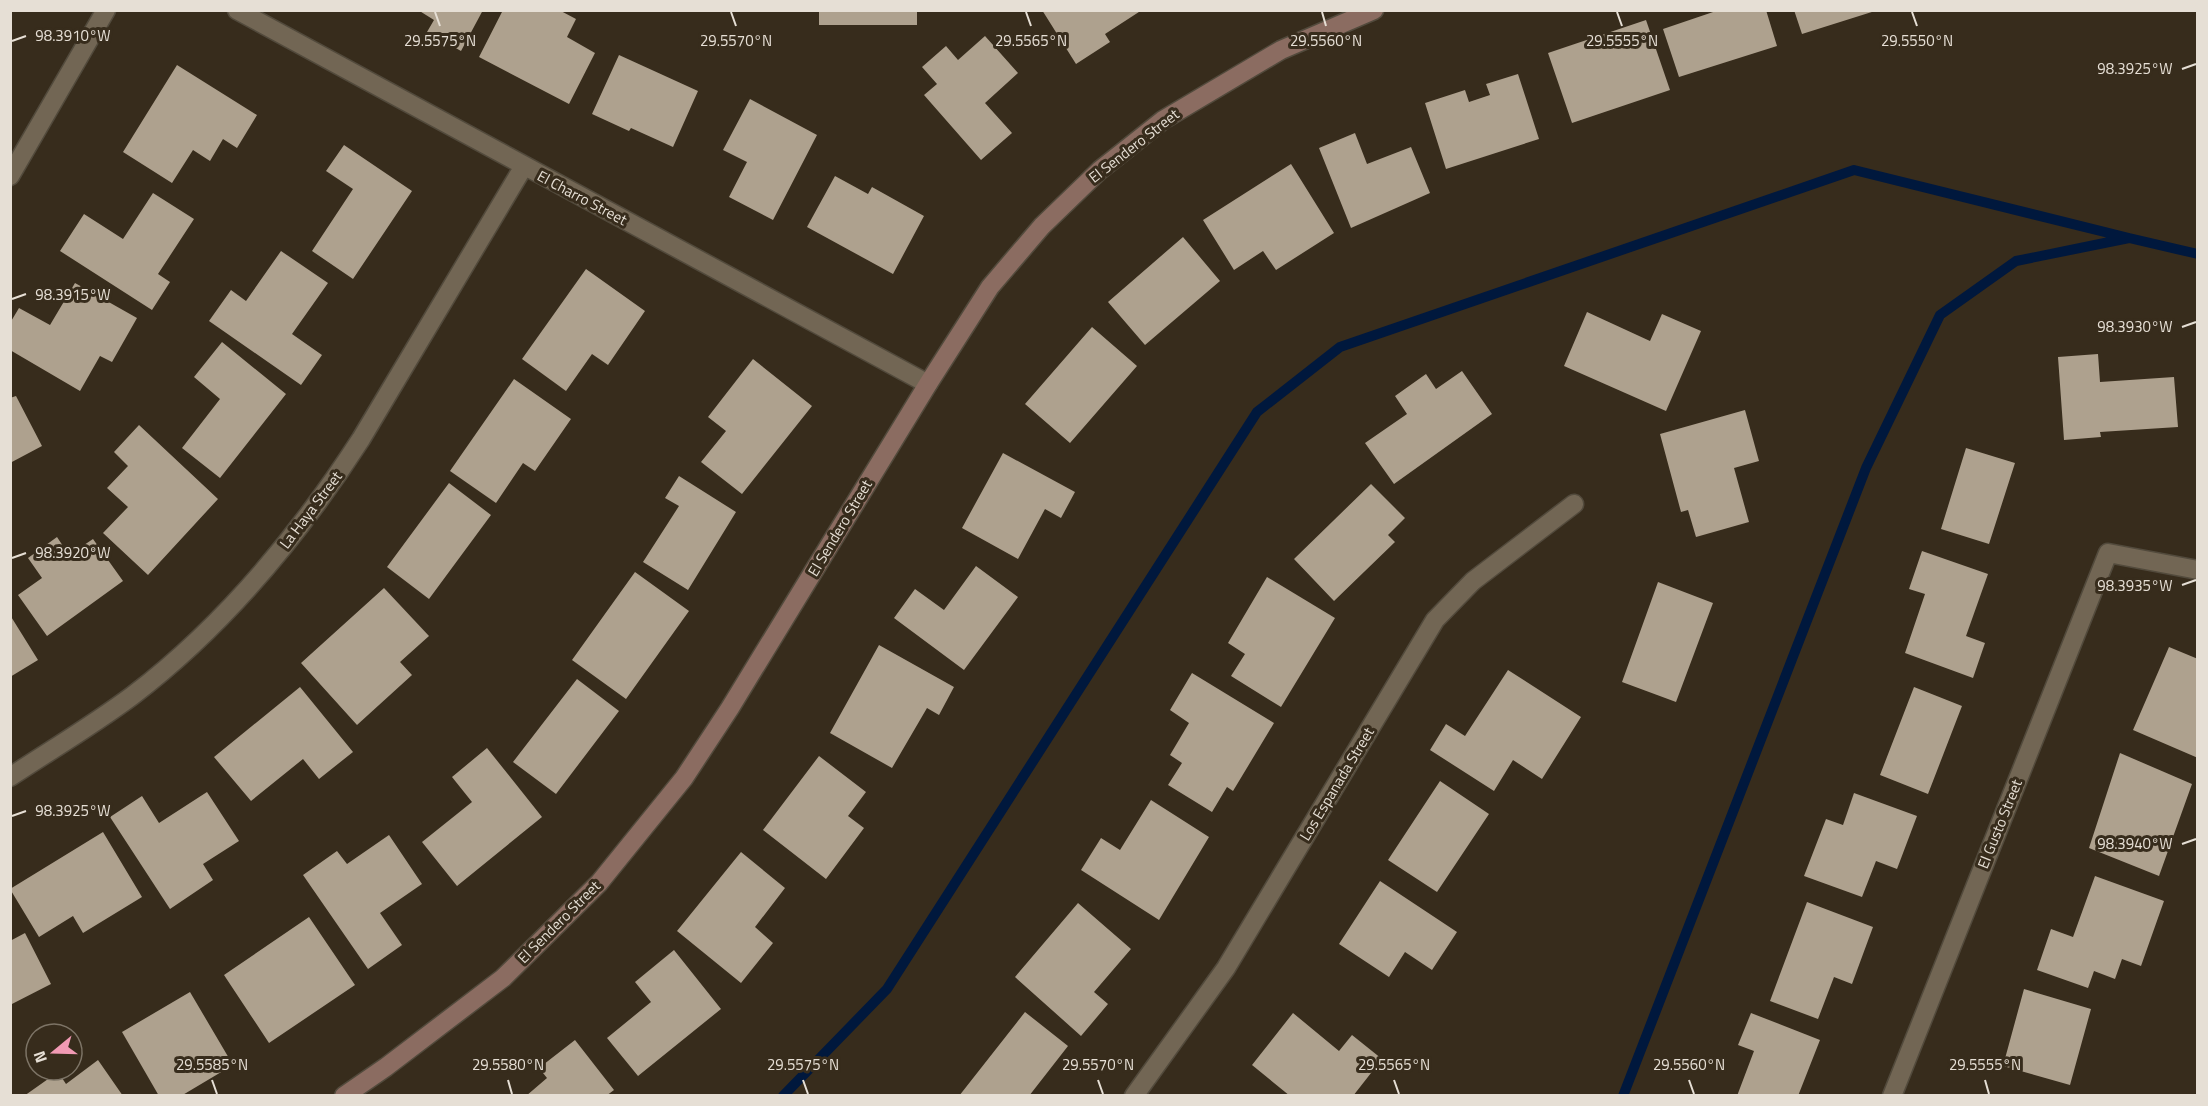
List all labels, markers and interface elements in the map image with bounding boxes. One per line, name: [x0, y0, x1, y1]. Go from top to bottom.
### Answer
text: 98.3910°W: [35, 24, 111, 47]
text: 29.5575°N: [404, 29, 476, 52]
text: 29.5570°N: [700, 29, 772, 52]
text: 29.5565°N: [995, 29, 1067, 52]
text: 29.5560°N: [1290, 29, 1362, 52]
text: 29.5555°N: [1586, 29, 1658, 52]
text: 29.5550°N: [1881, 29, 1953, 52]
text: 98.3925°W: [2097, 57, 2173, 80]
street label: El Sendero Street: [1084, 102, 1184, 188]
street label: El Charro Street: [533, 164, 632, 231]
text: 98.3915°W: [35, 283, 111, 306]
text: 98.3930°W: [2097, 315, 2173, 338]
street label: La Haya Street: [274, 465, 348, 553]
street label: El Sendero Street: [802, 474, 878, 580]
text: 98.3920°W: [35, 541, 111, 564]
text: 98.3935°W: [2097, 574, 2173, 597]
street label: Los Espanada Street: [1293, 722, 1380, 845]
street label: El Gusto Street: [1971, 775, 2028, 872]
text: 98.3925°W: [35, 799, 111, 822]
text: 98.3940°W: [2097, 832, 2173, 855]
street label: El Sendero Street: [512, 874, 606, 968]
north arrow: [24, 1022, 84, 1082]
text: N: [27, 1048, 53, 1066]
text: 29.5585°N: [176, 1053, 248, 1076]
text: 29.5580°N: [472, 1053, 544, 1076]
text: 29.5575°N: [767, 1053, 839, 1076]
text: 29.5570°N: [1062, 1053, 1134, 1076]
text: 29.5565°N: [1358, 1053, 1430, 1076]
text: 29.5560°N: [1653, 1053, 1725, 1076]
text: 29.5555°N: [1949, 1053, 2021, 1076]

